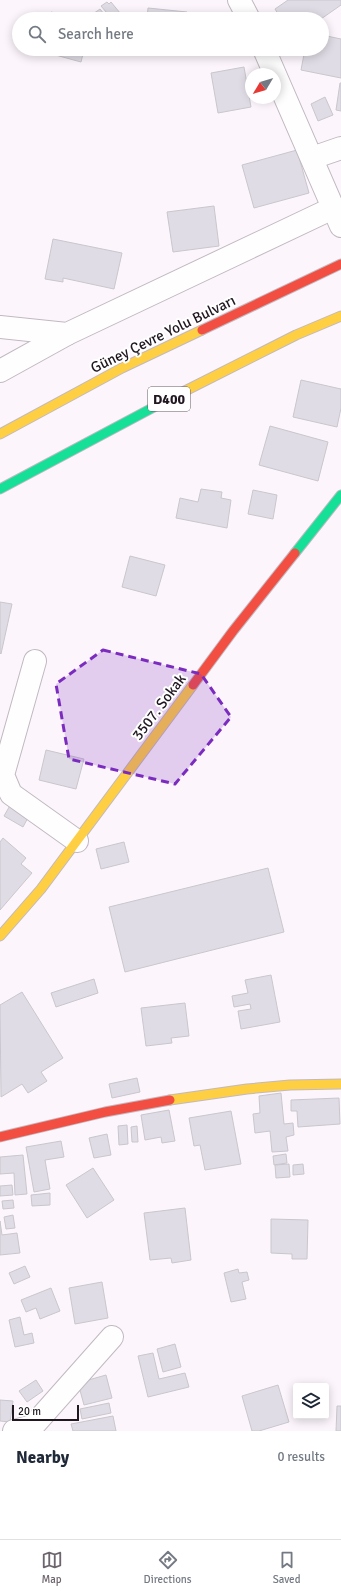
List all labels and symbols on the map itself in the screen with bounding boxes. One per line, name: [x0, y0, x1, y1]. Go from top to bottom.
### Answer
north arrow: [245, 68, 281, 104]
street label: Güney Çevre Yolu Bulvarı: [88, 291, 238, 377]
road number: D400: [148, 387, 190, 411]
street label: 3507. Sokak: [128, 670, 190, 744]
scale bar: [12, 1403, 79, 1422]

